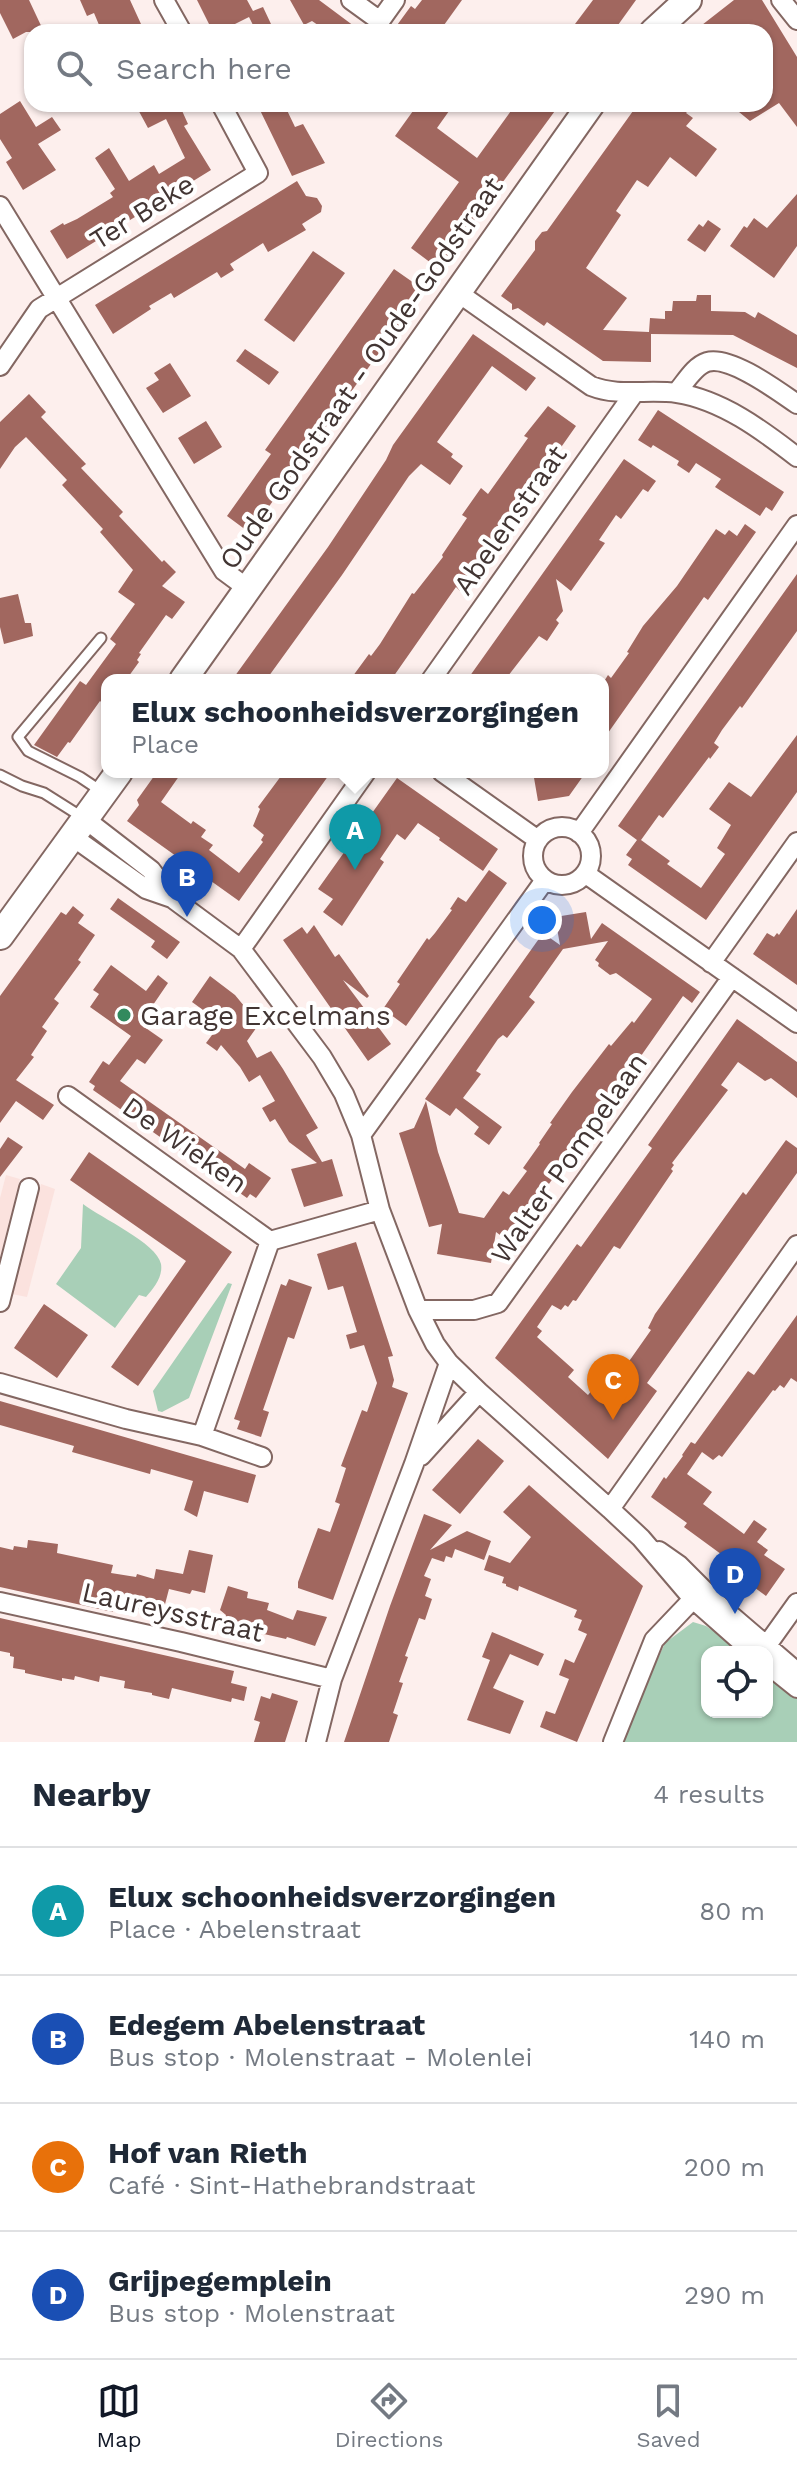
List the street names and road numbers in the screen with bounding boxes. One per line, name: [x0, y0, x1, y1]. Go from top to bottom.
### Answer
street label: Ter Beke: [84, 167, 200, 257]
street label: Oude Godstraat - Oude-Godstraat: [212, 170, 510, 575]
street label: Abelenstraat: [446, 439, 574, 601]
street label: Walter Pompelaan: [484, 1046, 654, 1270]
street label: De Wieken: [116, 1090, 254, 1200]
street label: Laureysstraat: [79, 1575, 267, 1649]

